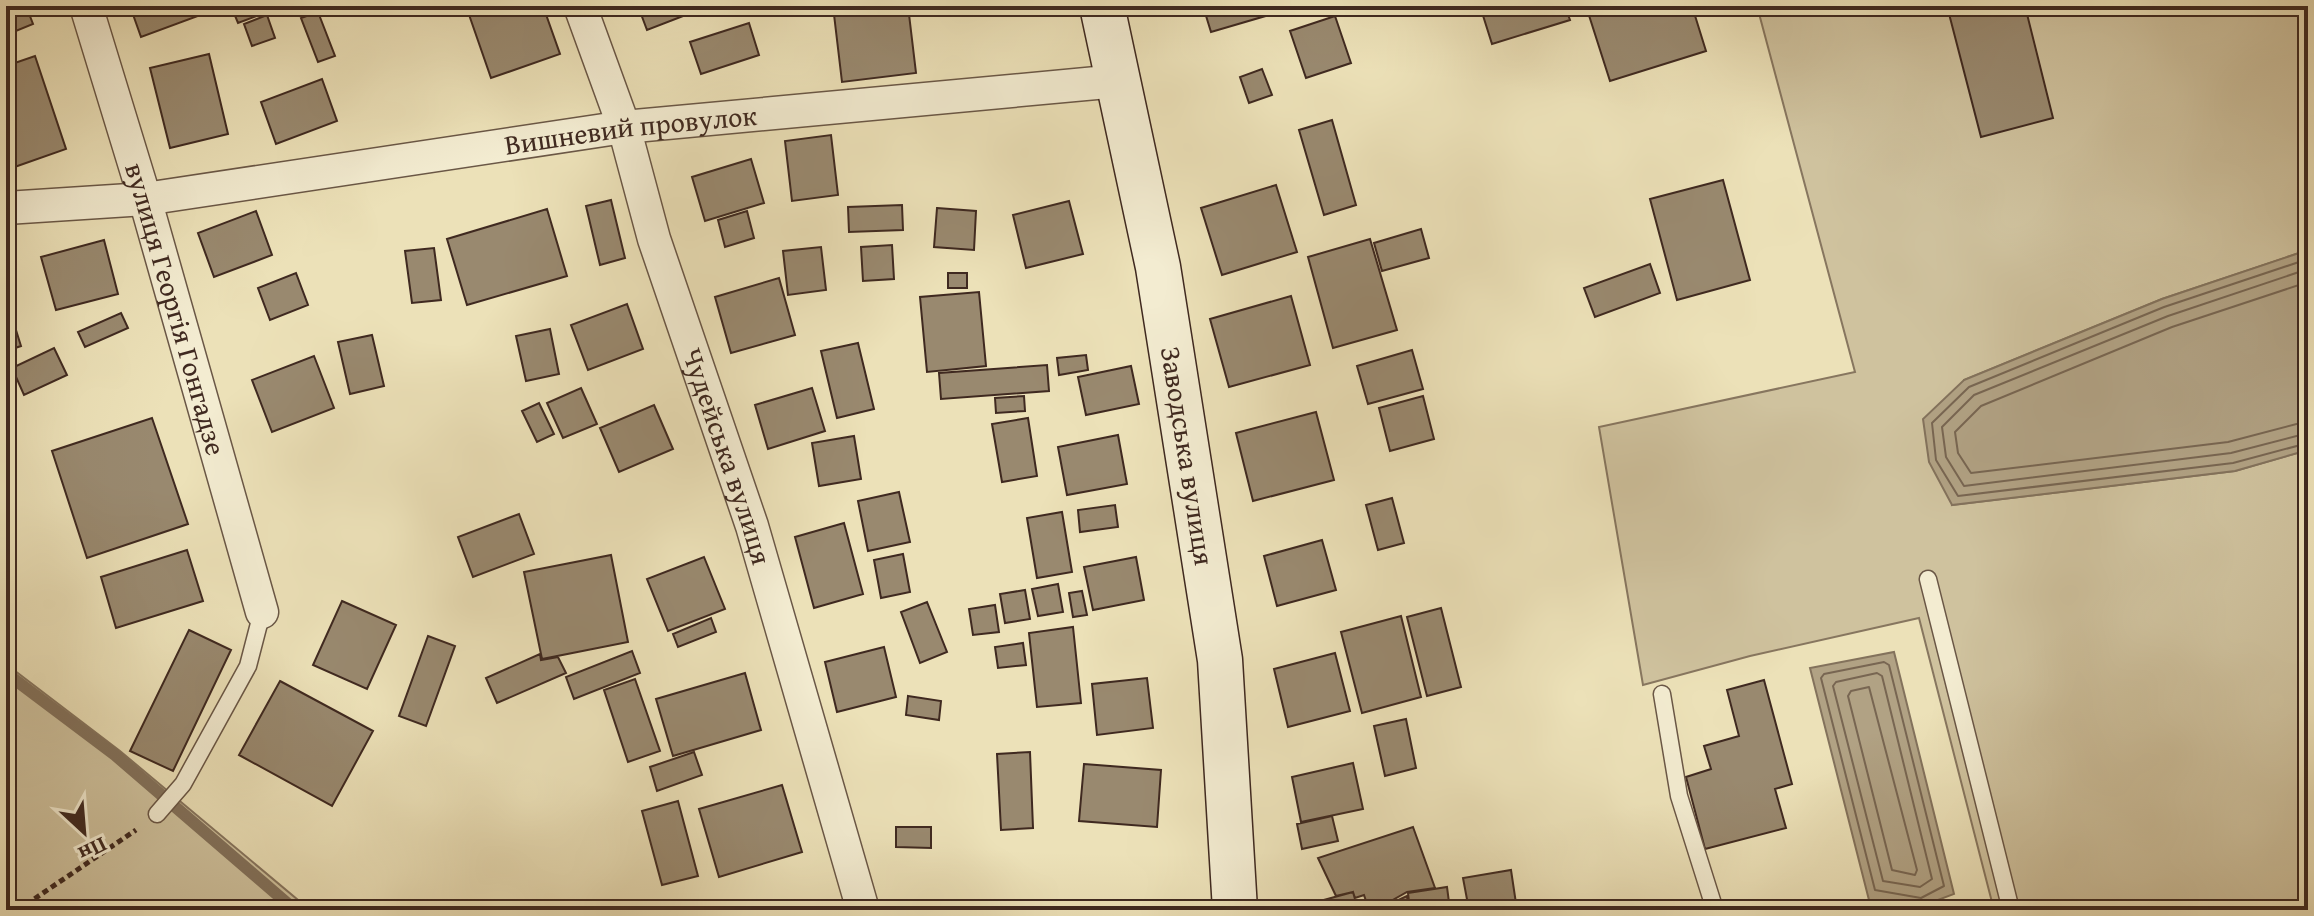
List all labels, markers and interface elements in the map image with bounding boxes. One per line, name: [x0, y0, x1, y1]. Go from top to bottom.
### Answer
street label: Вишневий провулок: [502, 94, 759, 165]
street label: вулиця Георгія Гонгадзе: [115, 157, 238, 460]
street label: Чудейська вулиця: [673, 342, 783, 569]
street label: Заводська вулиця: [1151, 343, 1226, 568]
north arrow: [44, 792, 124, 872]
text: Пн: [73, 829, 112, 871]

